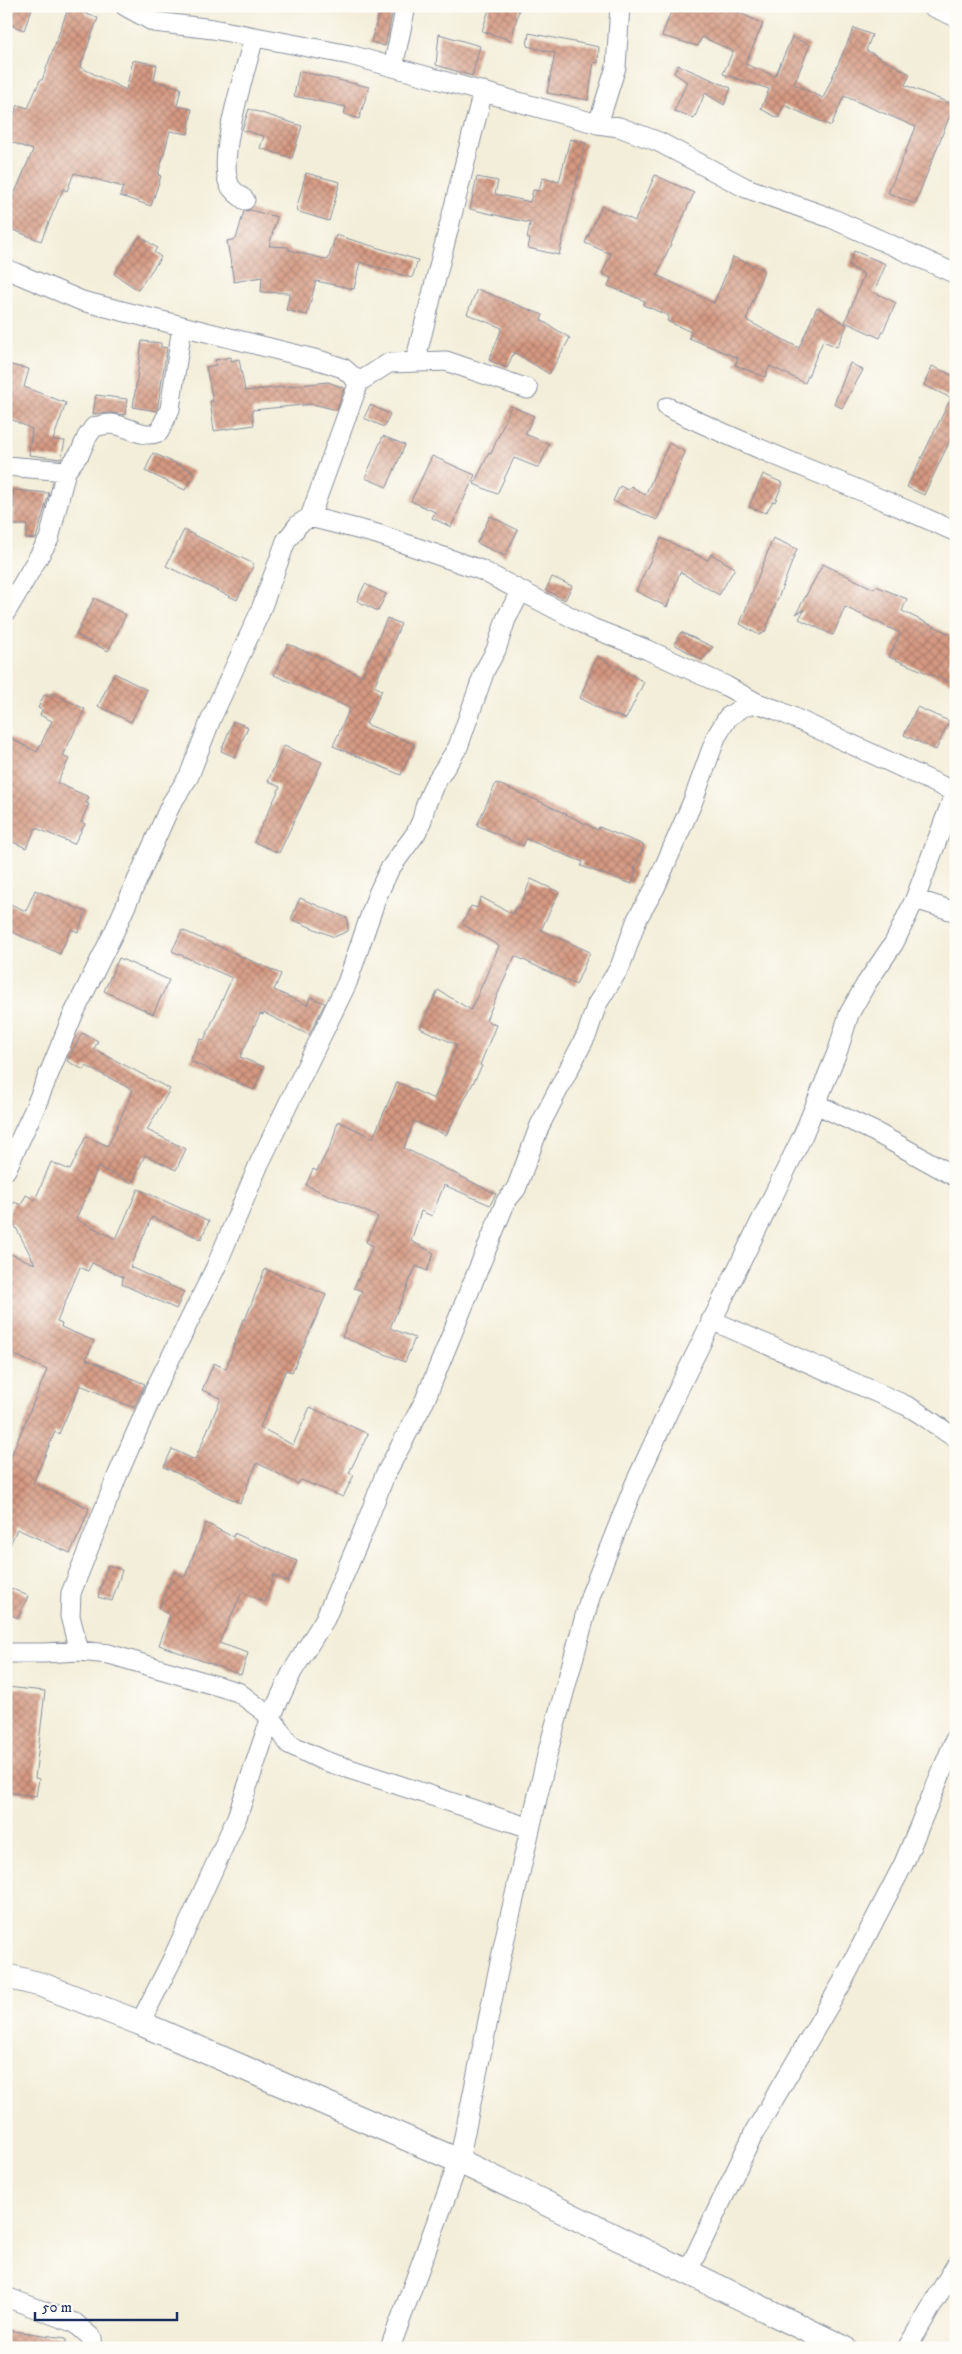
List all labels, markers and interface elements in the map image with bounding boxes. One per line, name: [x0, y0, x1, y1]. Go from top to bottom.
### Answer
scale bar: [35, 2289, 178, 2321]
text: 50 m: [42, 2298, 72, 2317]

